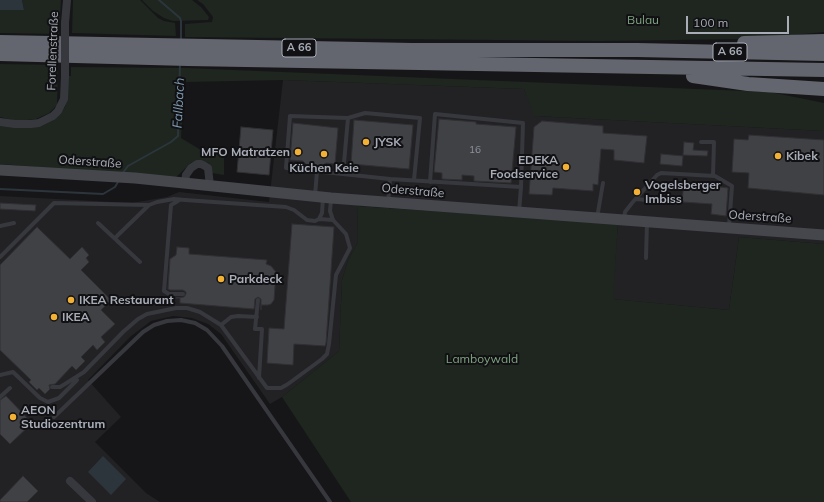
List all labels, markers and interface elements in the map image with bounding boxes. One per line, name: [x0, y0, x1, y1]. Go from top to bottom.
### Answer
scale bar: [688, 8, 791, 34]
street label: Forellenstraße: [44, 11, 62, 91]
park label: Bulau: [627, 13, 659, 27]
text: 100 m: [693, 15, 728, 30]
road number: A 66: [282, 39, 316, 57]
road number: A 66: [713, 43, 747, 61]
water label: Fallbach: [170, 77, 188, 129]
place label: JYSK: [374, 135, 401, 149]
marker: JYSK: [361, 137, 371, 147]
house number: 16: [469, 144, 481, 156]
place label: MFO Matratzen: [201, 145, 290, 159]
marker: MFO Matratzen: [293, 147, 303, 157]
marker: Küchen Keie: [319, 149, 329, 159]
place label: Kibek: [786, 149, 818, 163]
marker: Kibek: [773, 151, 783, 161]
street label: Oderstraße: [58, 153, 122, 171]
place label: EDEKA Foodservice: [490, 153, 558, 181]
place label: Küchen Keie: [289, 161, 359, 175]
marker: EDEKA Foodservice: [561, 162, 571, 172]
place label: Vogelsberger Imbiss: [645, 178, 721, 206]
street label: Oderstraße: [381, 181, 445, 201]
marker: Vogelsberger Imbiss: [632, 187, 642, 197]
street label: Oderstraße: [728, 208, 792, 226]
place label: Parkdeck: [229, 272, 282, 286]
marker: Parkdeck: [216, 274, 226, 284]
place label: IKEA Restaurant: [79, 293, 173, 307]
marker: IKEA Restaurant: [66, 295, 76, 305]
place label: IKEA: [62, 310, 89, 324]
marker: IKEA: [49, 312, 59, 322]
park label: Lamboywald: [446, 352, 518, 366]
place label: AEON Studiozentrum: [21, 403, 105, 431]
marker: AEON Studiozentrum: [8, 412, 18, 422]

